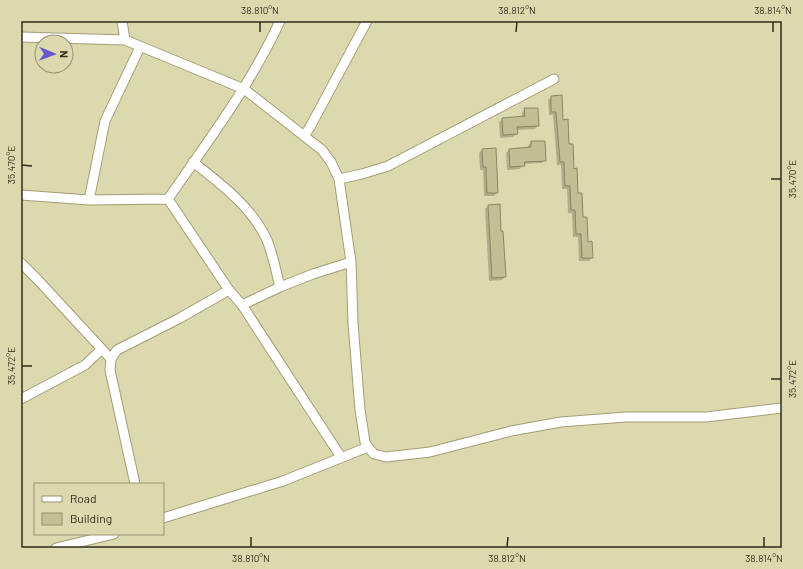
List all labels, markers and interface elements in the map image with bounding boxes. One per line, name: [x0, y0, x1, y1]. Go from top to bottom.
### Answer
text: 38.810°N: [241, 4, 279, 16]
text: 38.812°N: [498, 4, 536, 16]
text: 38.814°N: [754, 4, 792, 16]
north arrow: [34, 34, 74, 74]
text: N: [58, 50, 71, 58]
text: 35.470°E: [5, 146, 17, 184]
text: 35.470°E: [786, 160, 798, 198]
text: 35.472°E: [5, 347, 17, 385]
text: 35.472°E: [786, 360, 798, 398]
legend: [34, 483, 164, 535]
text: Road: [70, 491, 97, 505]
text: Building: [70, 511, 112, 525]
text: 38.810°N: [232, 552, 270, 564]
text: 38.812°N: [488, 552, 526, 564]
text: 38.814°N: [745, 552, 783, 564]

